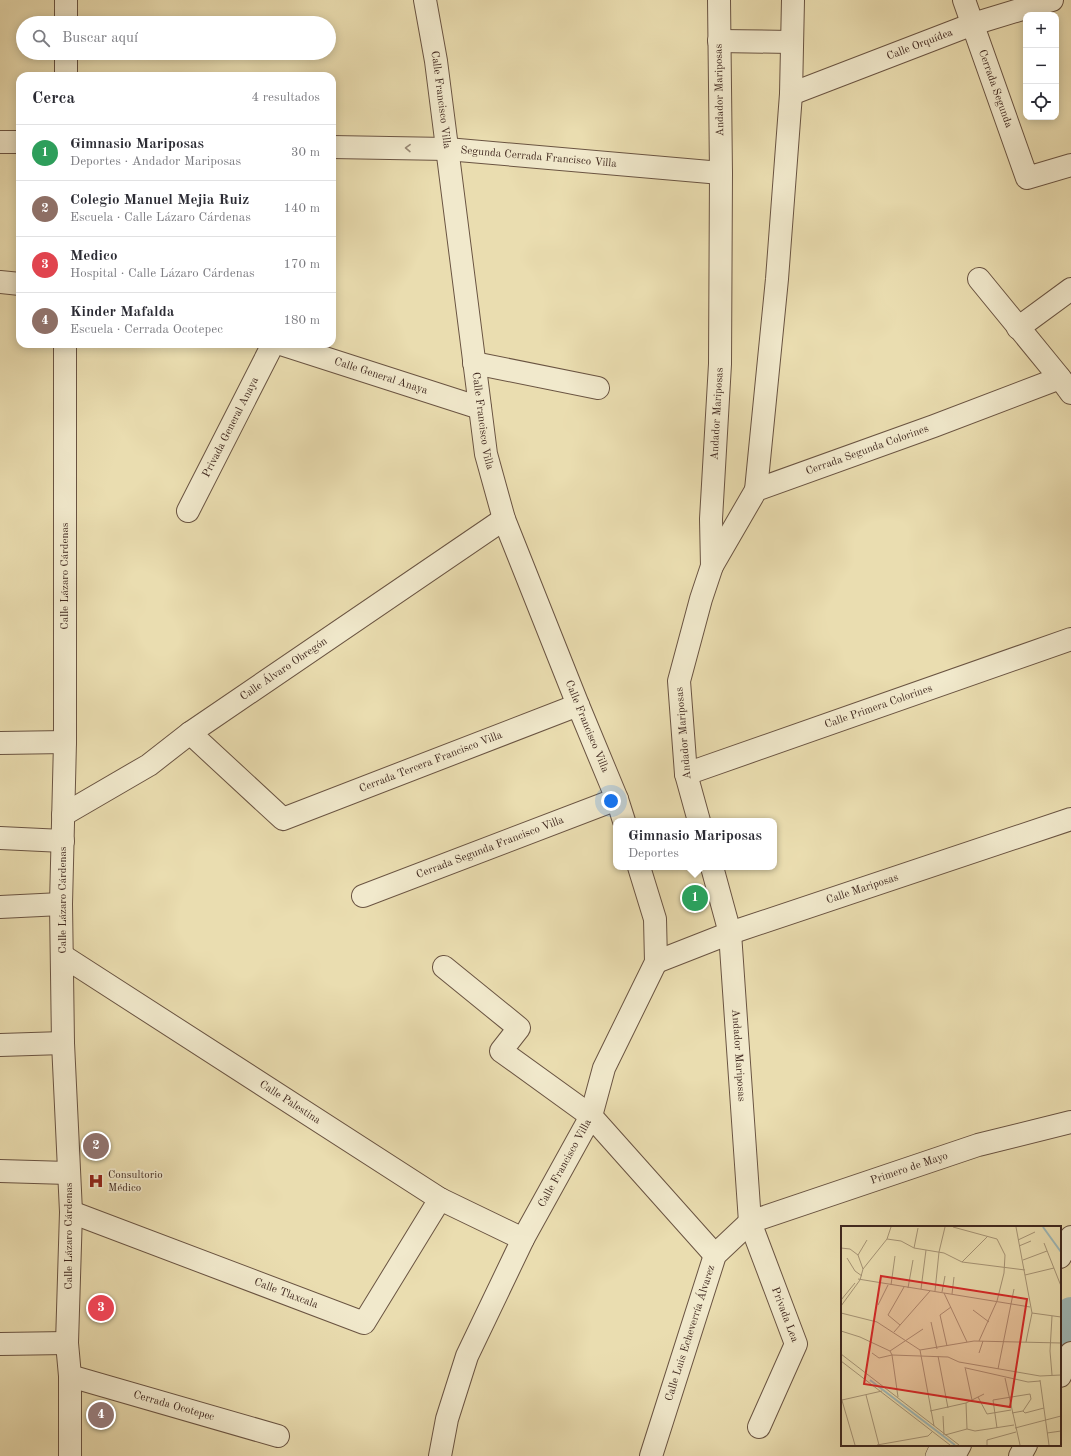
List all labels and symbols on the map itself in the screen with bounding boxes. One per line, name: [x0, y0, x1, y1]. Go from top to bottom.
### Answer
street label: Calle Orquídea: [885, 27, 955, 62]
street label: Andador Mariposas: [714, 43, 726, 136]
street label: Cerrada Segunda: [976, 48, 1014, 130]
street label: Calle Francisco Villa: [429, 50, 453, 150]
one-way arrow: [405, 144, 411, 152]
street label: Segunda Cerrada Francisco Villa: [460, 145, 618, 169]
street label: Calle General Anaya: [333, 356, 430, 396]
street label: Andador Mariposas: [709, 367, 725, 460]
street label: Calle Francisco Villa: [470, 372, 496, 472]
street label: Privada General Anaya: [201, 375, 261, 479]
street label: Cerrada Segunda Colorines: [804, 423, 930, 477]
street label: Calle Lázaro Cárdenas: [60, 522, 71, 630]
street label: Calle Álvaro Obregón: [238, 636, 329, 703]
street label: Calle Francisco Villa: [563, 679, 611, 775]
street label: Calle Primera Colorines: [823, 682, 934, 730]
street label: Andador Mariposas: [674, 686, 694, 780]
street label: Cerrada Tercera Francisco Villa: [358, 729, 504, 795]
your location: [601, 791, 621, 811]
street label: Cerrada Segunda Francisco Villa: [415, 814, 566, 881]
street label: Calle Lázaro Cárdenas: [58, 846, 69, 954]
street label: Calle Mariposas: [825, 872, 900, 906]
pin: 1: [682, 883, 708, 913]
street label: Andador Mariposas: [730, 1009, 747, 1102]
street label: Calle Palestina: [257, 1079, 323, 1126]
street label: Calle Francisco Villa: [536, 1117, 594, 1209]
pin: 2: [83, 1131, 109, 1161]
street label: Primero de Mayo: [869, 1150, 949, 1186]
place label: Consultorio Médico: [108, 1170, 163, 1194]
hospital icon: Consultorio Médico: [87, 1172, 105, 1190]
street label: Calle Lázaro Cárdenas: [64, 1182, 75, 1290]
inset map: [841, 1226, 1061, 1446]
street label: Calle Luis Echeverría Álvarez: [663, 1264, 717, 1402]
street label: Calle Tlaxcala: [253, 1276, 320, 1311]
street label: Privada Lea: [770, 1285, 800, 1344]
pin: 3: [88, 1293, 114, 1323]
street label: Cerrada Ocotepec: [132, 1389, 216, 1423]
pin: 4: [88, 1400, 114, 1430]

